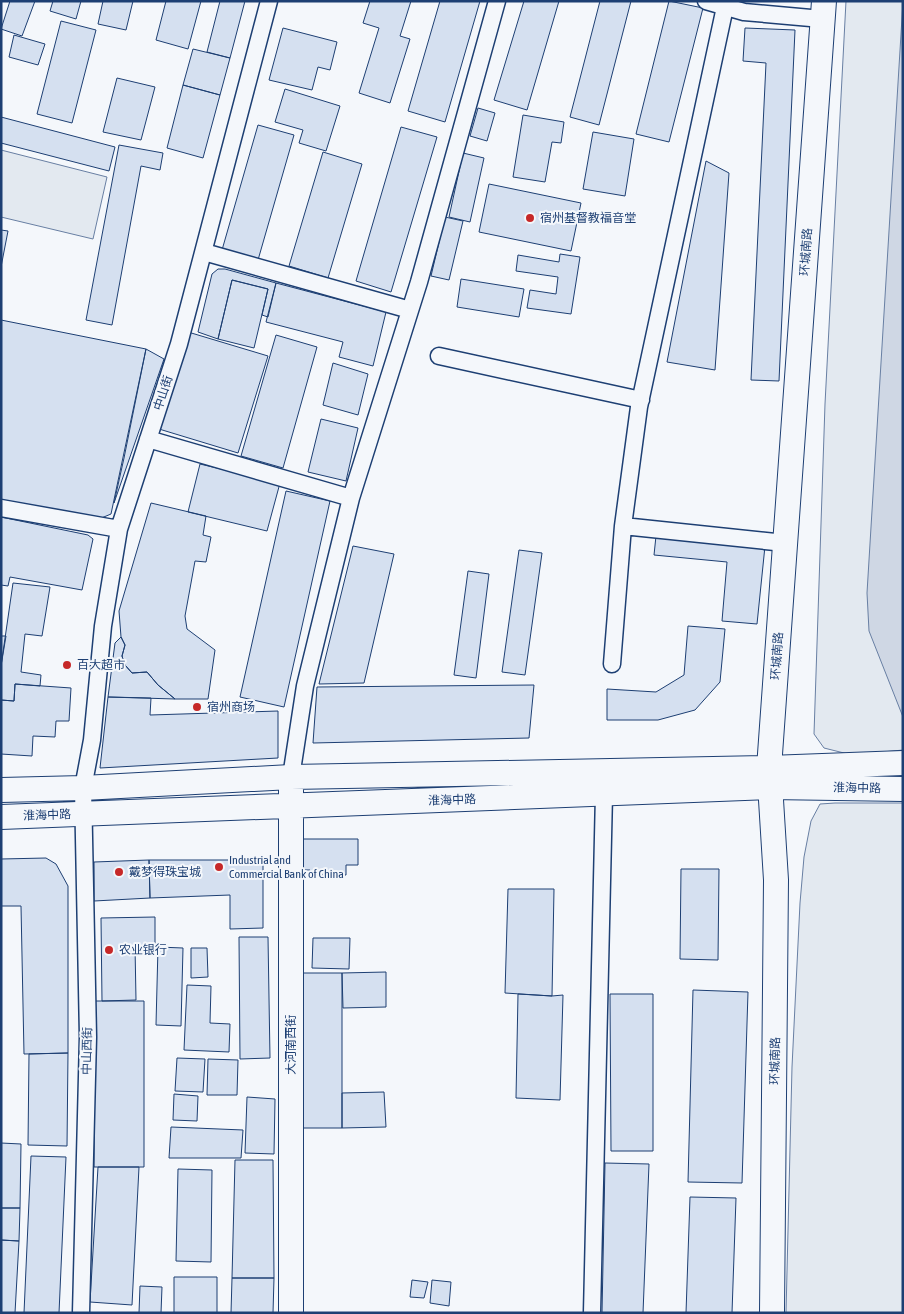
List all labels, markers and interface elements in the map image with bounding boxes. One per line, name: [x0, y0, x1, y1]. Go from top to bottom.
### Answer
place label: 宿州基督教福音堂: [540, 211, 636, 225]
marker: 宿州基督教福音堂: [524, 212, 536, 224]
street label: 环城南路: [797, 228, 815, 276]
street label: 中山街: [151, 374, 175, 412]
street label: 环城南路: [768, 632, 786, 680]
place label: 百大超市: [77, 658, 125, 672]
marker: 百大超市: [61, 659, 73, 671]
place label: 宿州商场: [207, 700, 255, 714]
marker: 宿州商场: [191, 701, 203, 713]
street label: 淮海中路: [833, 781, 881, 795]
street label: 淮海中路: [428, 792, 476, 808]
street label: 淮海中路: [23, 807, 71, 823]
place label: Industrial and Commercial Bank of China: [229, 853, 344, 881]
marker: Industrial and Commercial Bank of China: [213, 861, 225, 873]
place label: 戴梦得珠宝城: [129, 865, 201, 879]
marker: 戴梦得珠宝城: [113, 866, 125, 878]
place label: 农业银行: [119, 943, 167, 957]
marker: 农业银行: [103, 944, 115, 956]
street label: 大河南西街: [284, 1015, 298, 1075]
street label: 中山西街: [80, 1027, 94, 1075]
street label: 环城南路: [768, 1037, 782, 1085]

